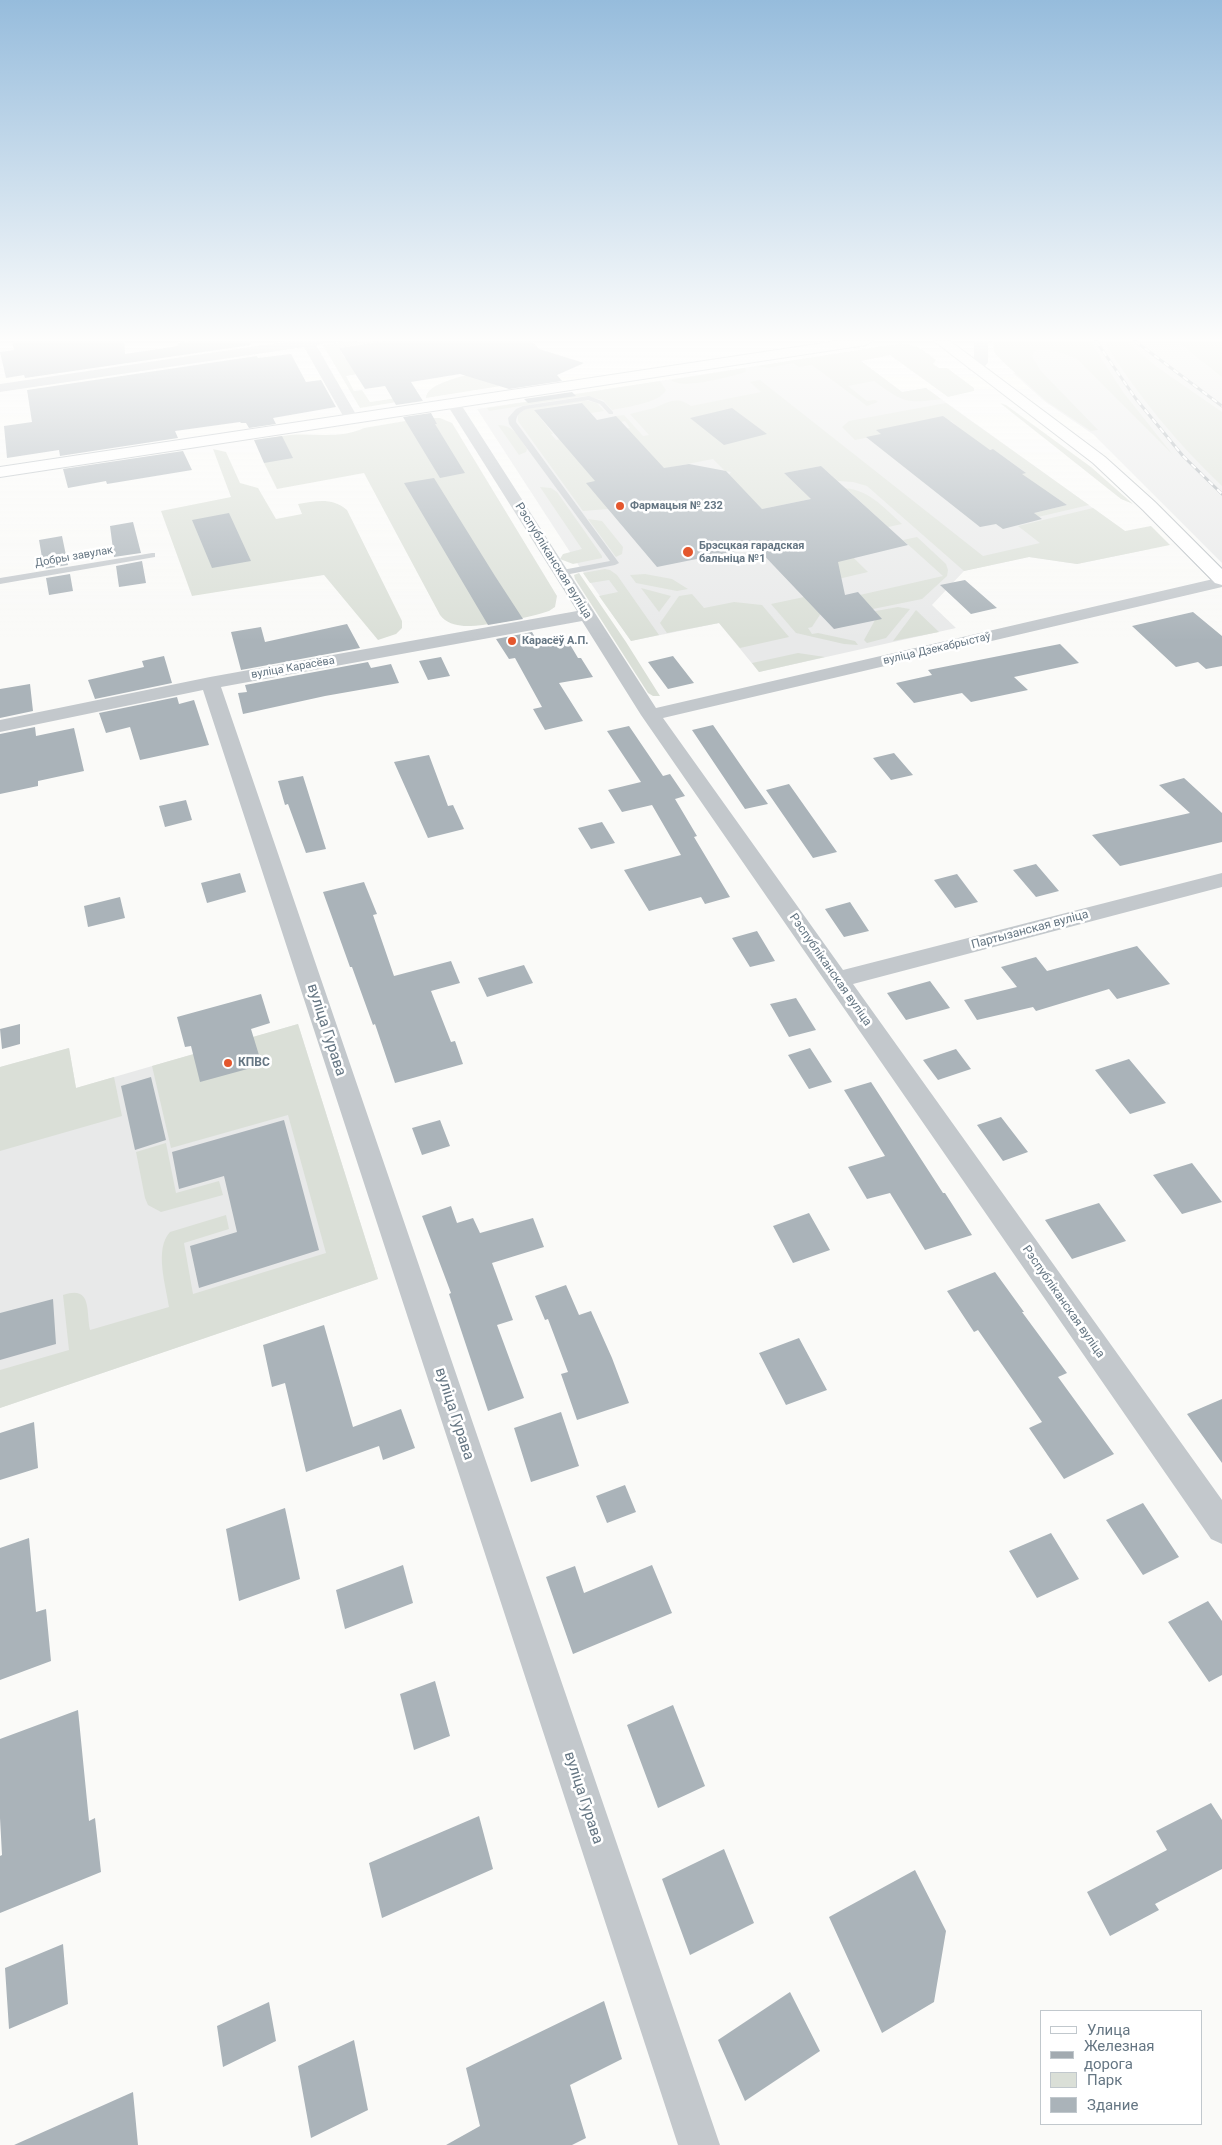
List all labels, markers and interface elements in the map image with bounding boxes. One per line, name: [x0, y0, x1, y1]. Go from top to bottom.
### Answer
place label: Фармацыя № 232: [630, 499, 723, 513]
street label: Рэспубліканская вуліца: [511, 500, 595, 622]
marker: Фармацыя № 232: [614, 500, 626, 512]
place label: Брэсцкая гарадская бальніца №1: [699, 539, 804, 565]
street label: Добры завулак: [34, 544, 114, 570]
marker: Брэсцкая гарадская бальніца №1: [681, 545, 695, 559]
street label: вуліца Дзекабрыстаў: [882, 630, 992, 668]
place label: Карасёў А.П.: [522, 634, 588, 648]
marker: Карасёў А.П.: [506, 635, 518, 647]
street label: вуліца Карасёва: [250, 654, 336, 682]
street label: Партызанская вуліца: [970, 907, 1090, 953]
street label: Рэспубліканская вуліца: [786, 911, 874, 1029]
street label: вуліца Гурава: [303, 982, 349, 1078]
place label: КПВС: [238, 1056, 270, 1070]
marker: КПВС: [222, 1057, 234, 1069]
street label: Рэспубліканская вуліца: [1019, 1243, 1107, 1361]
street label: вуліца Гурава: [431, 1366, 477, 1462]
street label: вуліца Гурава: [560, 1750, 606, 1846]
legend: [1040, 2010, 1202, 2125]
text: Улица: [1087, 2021, 1130, 2039]
text: Железная дорога: [1084, 2037, 1155, 2073]
text: Парк: [1087, 2071, 1122, 2089]
text: Здание: [1087, 2096, 1138, 2114]

